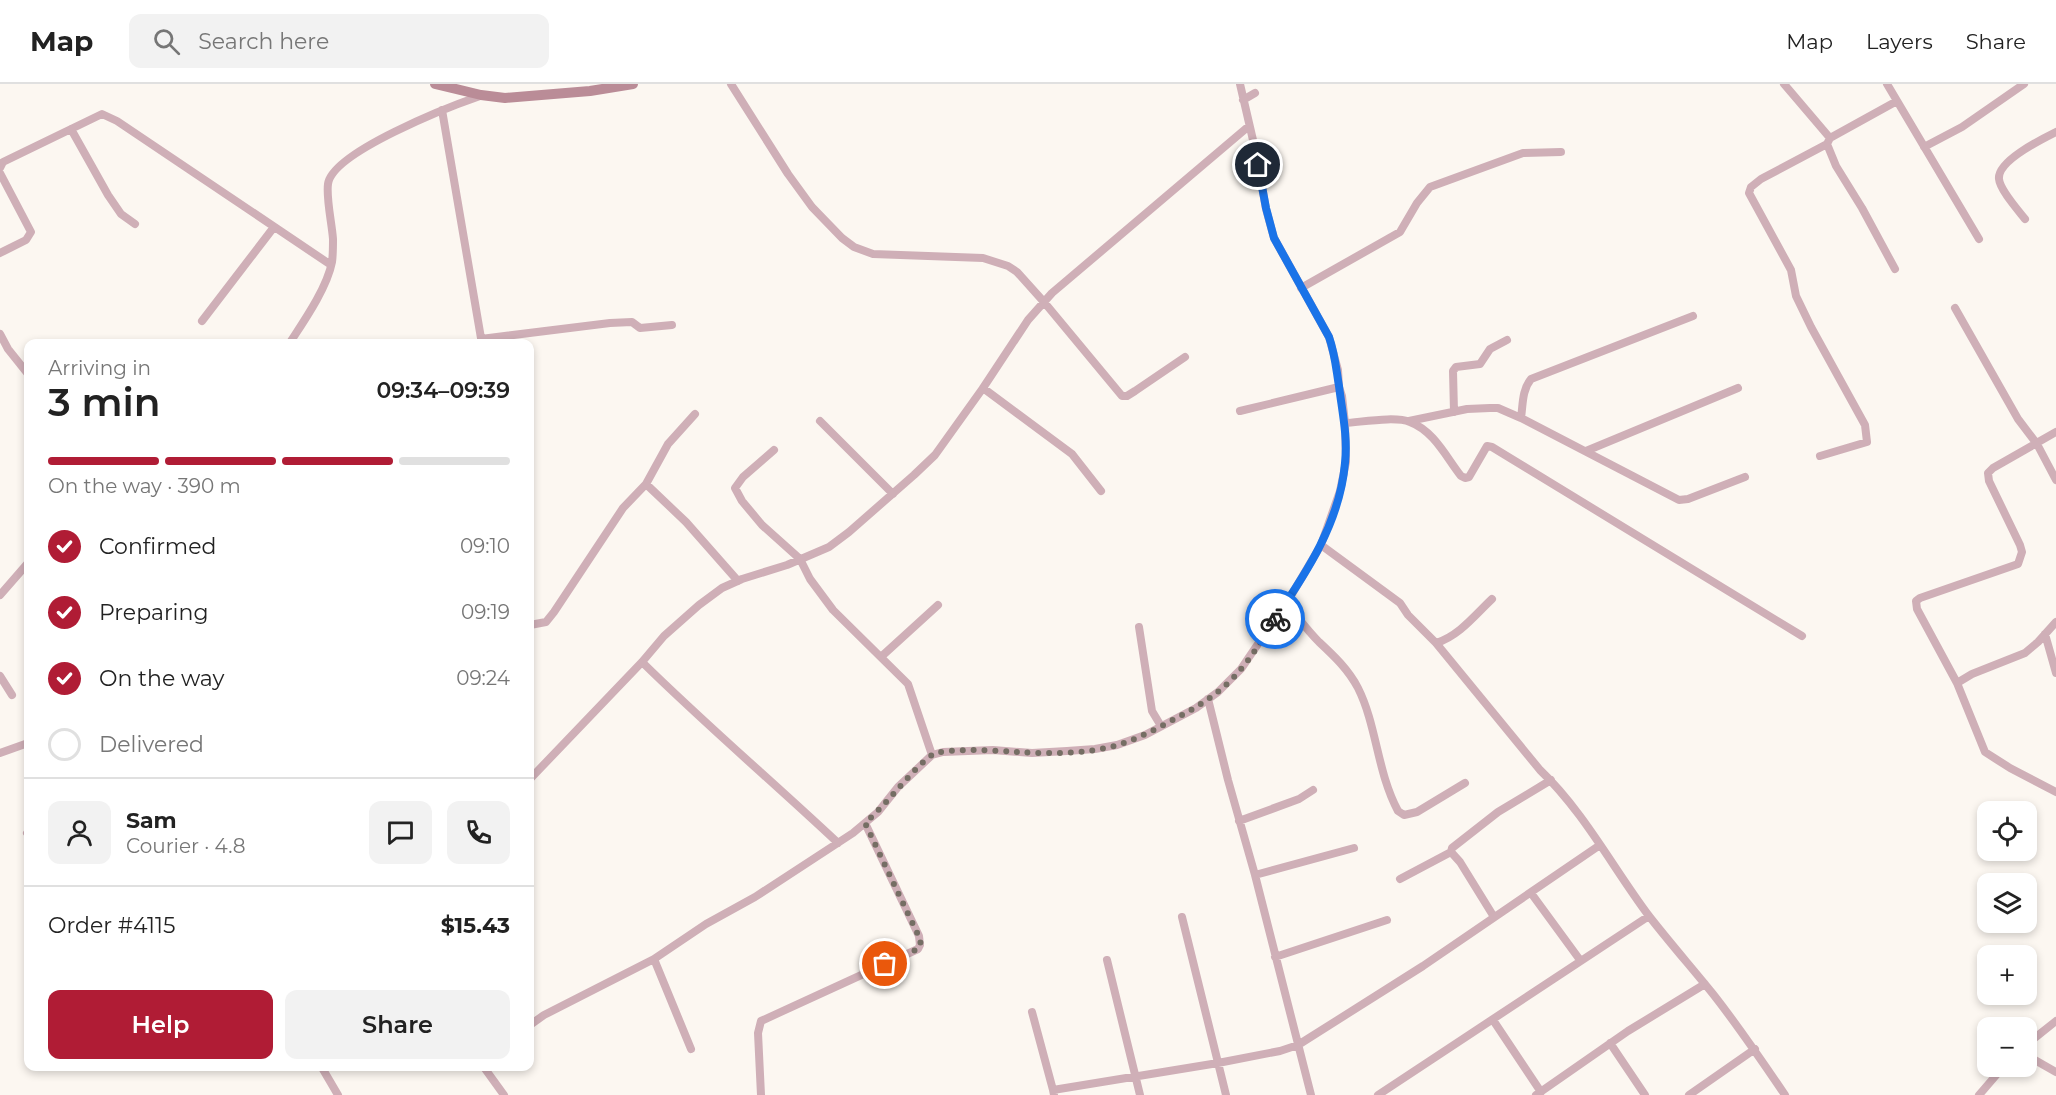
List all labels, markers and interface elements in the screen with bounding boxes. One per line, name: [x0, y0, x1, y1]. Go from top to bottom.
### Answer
search box: [129, 14, 549, 68]
text: Map: [30, 24, 93, 58]
icon: search: [150, 25, 183, 58]
text: Search here: [198, 28, 329, 55]
text: Map: [1786, 29, 1833, 54]
text: Layers: [1866, 29, 1933, 54]
text: Share: [1966, 29, 2026, 54]
pin: [1232, 139, 1283, 190]
icon: home: [1241, 148, 1274, 181]
text: Arriving in: [48, 356, 151, 380]
text: 09:34–09:39: [376, 377, 510, 404]
text: 3 min: [48, 378, 161, 426]
text: On the way · 390 m: [48, 474, 241, 498]
icon: check: [48, 530, 81, 563]
text: Confirmed: [99, 533, 216, 560]
text: 09:10: [460, 534, 510, 558]
courier: [1245, 589, 1305, 649]
icon: check: [48, 596, 81, 629]
text: Preparing: [99, 599, 208, 626]
text: 09:19: [461, 600, 510, 624]
icon: bike: [1259, 603, 1292, 636]
icon: check: [48, 662, 81, 695]
text: On the way: [99, 665, 224, 692]
text: 09:24: [456, 666, 510, 690]
text: Delivered: [99, 731, 204, 758]
button: person: [48, 801, 111, 864]
button: chat: [369, 801, 432, 864]
button: phone: [447, 801, 510, 864]
map controls: [1977, 801, 2037, 1077]
button: locate: [1977, 801, 2037, 861]
text: Sam: [126, 807, 177, 834]
text: Courier · 4.8: [126, 834, 245, 858]
button: layers: [1977, 873, 2037, 933]
text: Order #4115: [48, 912, 175, 939]
text: $15.43: [441, 912, 510, 939]
pin: [859, 938, 910, 989]
button: +: [1977, 945, 2037, 1005]
icon: bag: [868, 947, 901, 980]
button: Help: [48, 990, 273, 1059]
button: Share: [285, 990, 510, 1059]
button: −: [1977, 1017, 2037, 1077]

